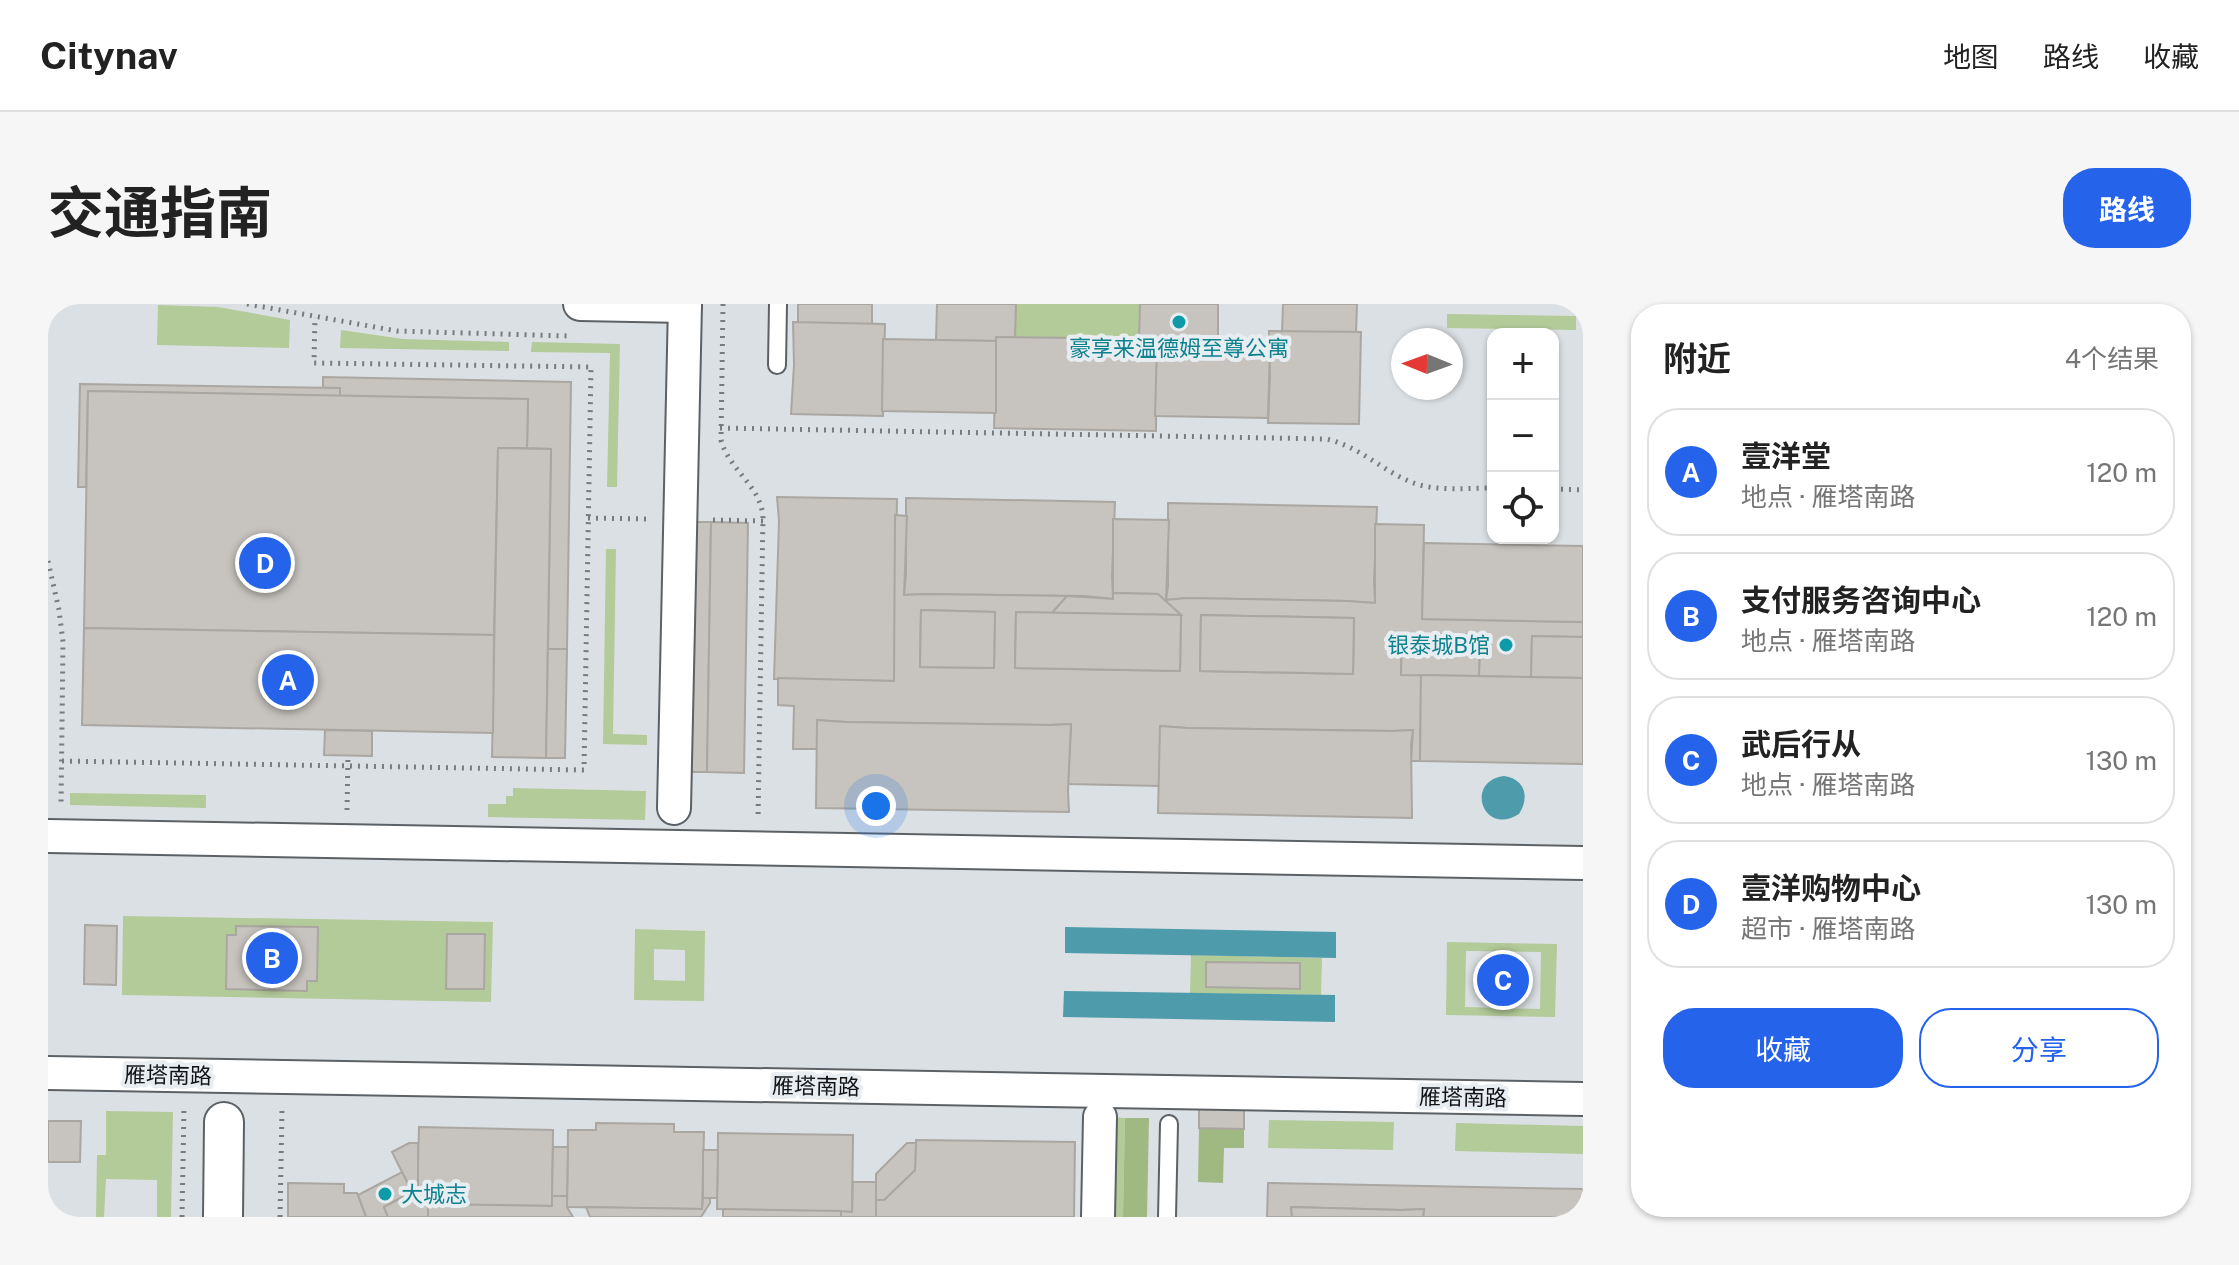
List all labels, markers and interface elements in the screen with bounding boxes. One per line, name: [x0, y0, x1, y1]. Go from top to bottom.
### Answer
text: Citynav: [40, 33, 178, 78]
text: 地图: [1943, 40, 1999, 73]
text: 路线: [2043, 40, 2099, 73]
text: 收藏: [2143, 40, 2199, 73]
button: 路线: [2063, 168, 2191, 248]
text: 交通指南: [48, 180, 272, 246]
marker: 豪享来温德姆至尊公寓: [1170, 313, 1188, 331]
north arrow: [1391, 328, 1463, 400]
map controls: [1487, 328, 1559, 544]
button: +: [1487, 328, 1559, 400]
place label: 豪享来温德姆至尊公寓: [1069, 335, 1289, 361]
text: 附近: [1663, 339, 1731, 379]
text: 4个结果: [2065, 343, 2159, 374]
button: −: [1487, 400, 1559, 472]
text: 壹洋堂: [1741, 438, 1831, 474]
text: A: [1682, 457, 1700, 488]
text: 120 m: [2086, 457, 2157, 488]
button: locate: [1487, 472, 1559, 544]
text: 地点 · 雁塔南路: [1741, 481, 1915, 512]
pin: D: [239, 533, 291, 593]
text: 支付服务咨询中心: [1741, 582, 1981, 618]
text: B: [1682, 601, 1700, 632]
text: 120 m: [2086, 601, 2157, 632]
text: 地点 · 雁塔南路: [1741, 625, 1915, 656]
place label: 银泰城B馆: [1387, 632, 1490, 658]
marker: 银泰城B馆: [1497, 636, 1515, 654]
pin: A: [262, 650, 314, 710]
text: 武后行从: [1741, 726, 1861, 762]
text: C: [1682, 745, 1700, 776]
text: 130 m: [2085, 745, 2157, 776]
text: 地点 · 雁塔南路: [1741, 769, 1915, 800]
your location: [856, 786, 896, 826]
text: 壹洋购物中心: [1741, 870, 1921, 906]
text: D: [1682, 889, 1700, 920]
text: 130 m: [2085, 889, 2157, 920]
text: 超市 · 雁塔南路: [1741, 913, 1915, 944]
pin: B: [246, 928, 298, 988]
pin: C: [1477, 950, 1529, 1010]
button: 收藏: [1663, 1008, 1903, 1088]
button: 分享: [1919, 1008, 2159, 1088]
street label: 雁塔南路: [124, 1061, 212, 1089]
street label: 雁塔南路: [772, 1072, 860, 1100]
street label: 雁塔南路: [1419, 1083, 1507, 1111]
place label: 大城志: [401, 1181, 467, 1207]
marker: 大城志: [376, 1185, 394, 1203]

